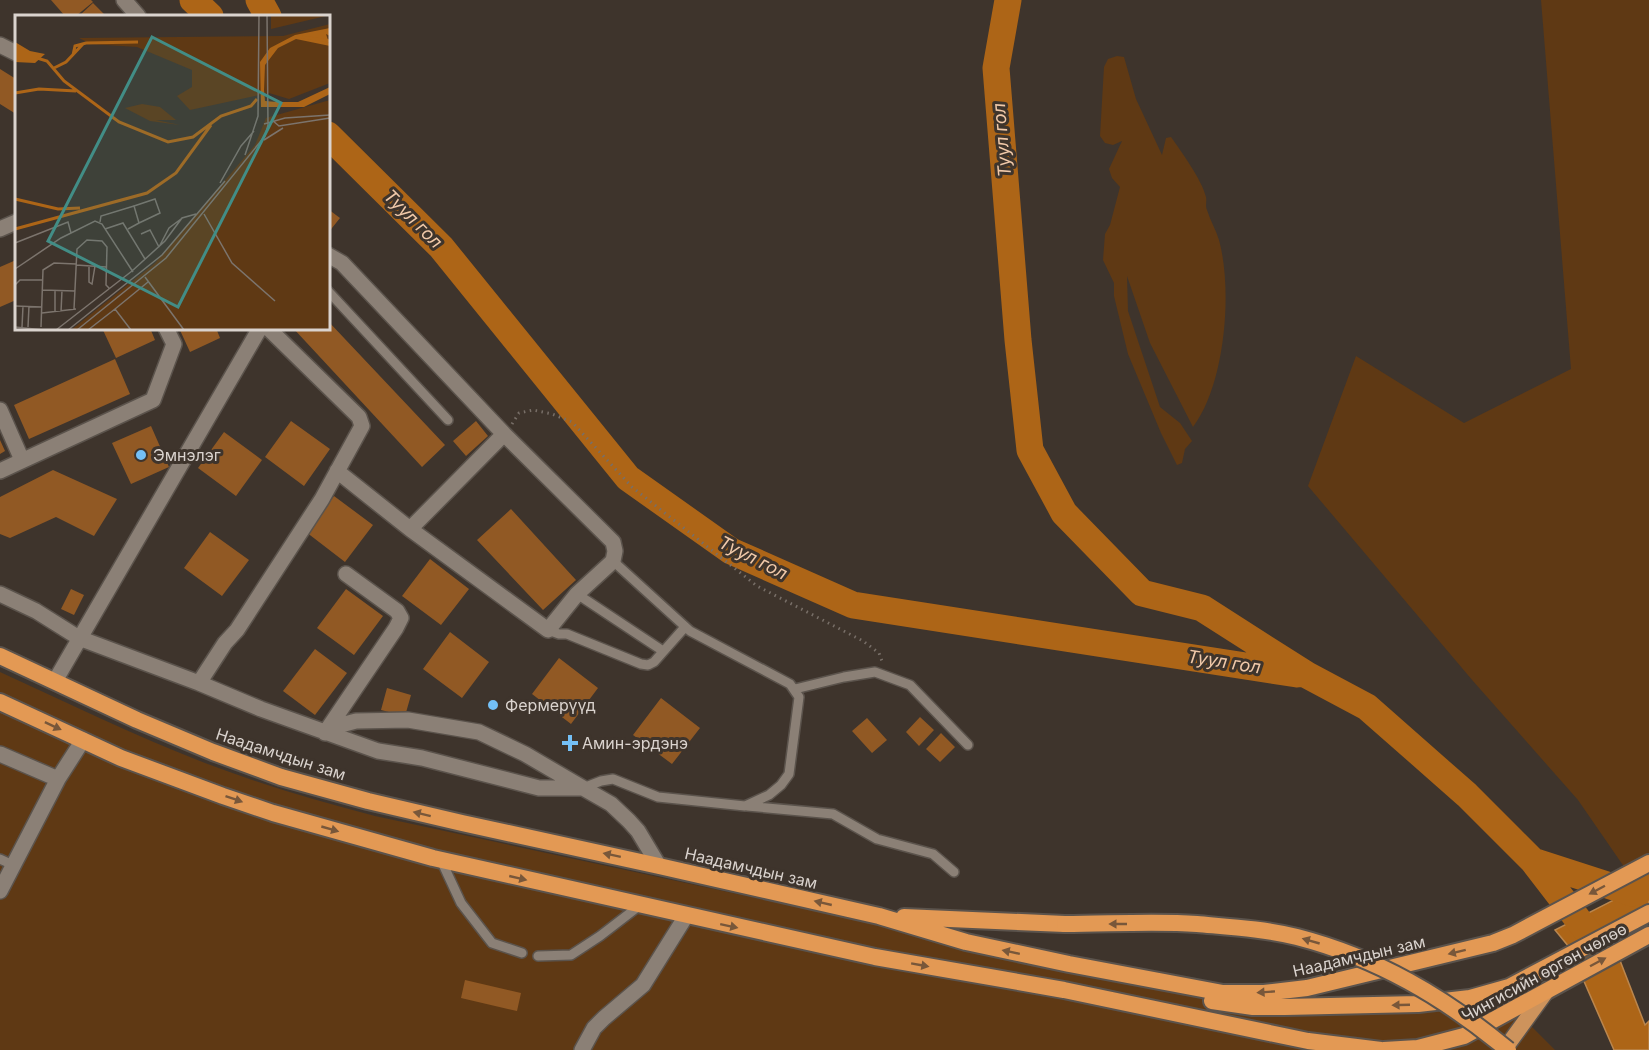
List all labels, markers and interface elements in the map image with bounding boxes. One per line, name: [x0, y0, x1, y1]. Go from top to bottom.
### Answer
inset map: [15, 15, 330, 330]
water label: Туул гол: [988, 102, 1015, 178]
water label: Туул гол: [380, 185, 447, 252]
place label: Эмнэлэг: [153, 445, 221, 465]
marker: Эмнэлэг: [134, 448, 148, 462]
water label: Туул гол: [715, 531, 791, 584]
water label: Туул гол: [1186, 645, 1262, 678]
place label: Фермерүүд: [505, 695, 596, 715]
marker: Фермерүүд: [486, 698, 500, 712]
one-way arrow: [45, 722, 62, 731]
street label: Наадамчдын зам: [213, 724, 349, 784]
place label: Амин-эрдэнэ: [582, 733, 688, 753]
marker: Амин-эрдэнэ: [563, 736, 577, 750]
one-way arrow: [225, 795, 243, 805]
one-way arrow: [412, 808, 431, 818]
one-way arrow: [321, 825, 339, 834]
street label: Наадамчдын зам: [683, 843, 819, 893]
one-way arrow: [603, 850, 621, 860]
one-way arrow: [509, 873, 528, 883]
one-way arrow: [1589, 885, 1606, 895]
one-way arrow: [813, 898, 832, 907]
street label: Чингисийн өргөн чөлөө: [1458, 918, 1630, 1026]
one-way arrow: [1108, 919, 1127, 929]
one-way arrow: [720, 922, 739, 931]
street label: Наадамчдын зам: [1291, 931, 1427, 981]
one-way arrow: [1302, 936, 1320, 945]
one-way arrow: [1002, 947, 1021, 956]
one-way arrow: [1448, 947, 1466, 957]
one-way arrow: [1590, 957, 1607, 967]
one-way arrow: [911, 961, 930, 970]
one-way arrow: [1257, 988, 1276, 997]
one-way arrow: [1391, 1000, 1410, 1009]

